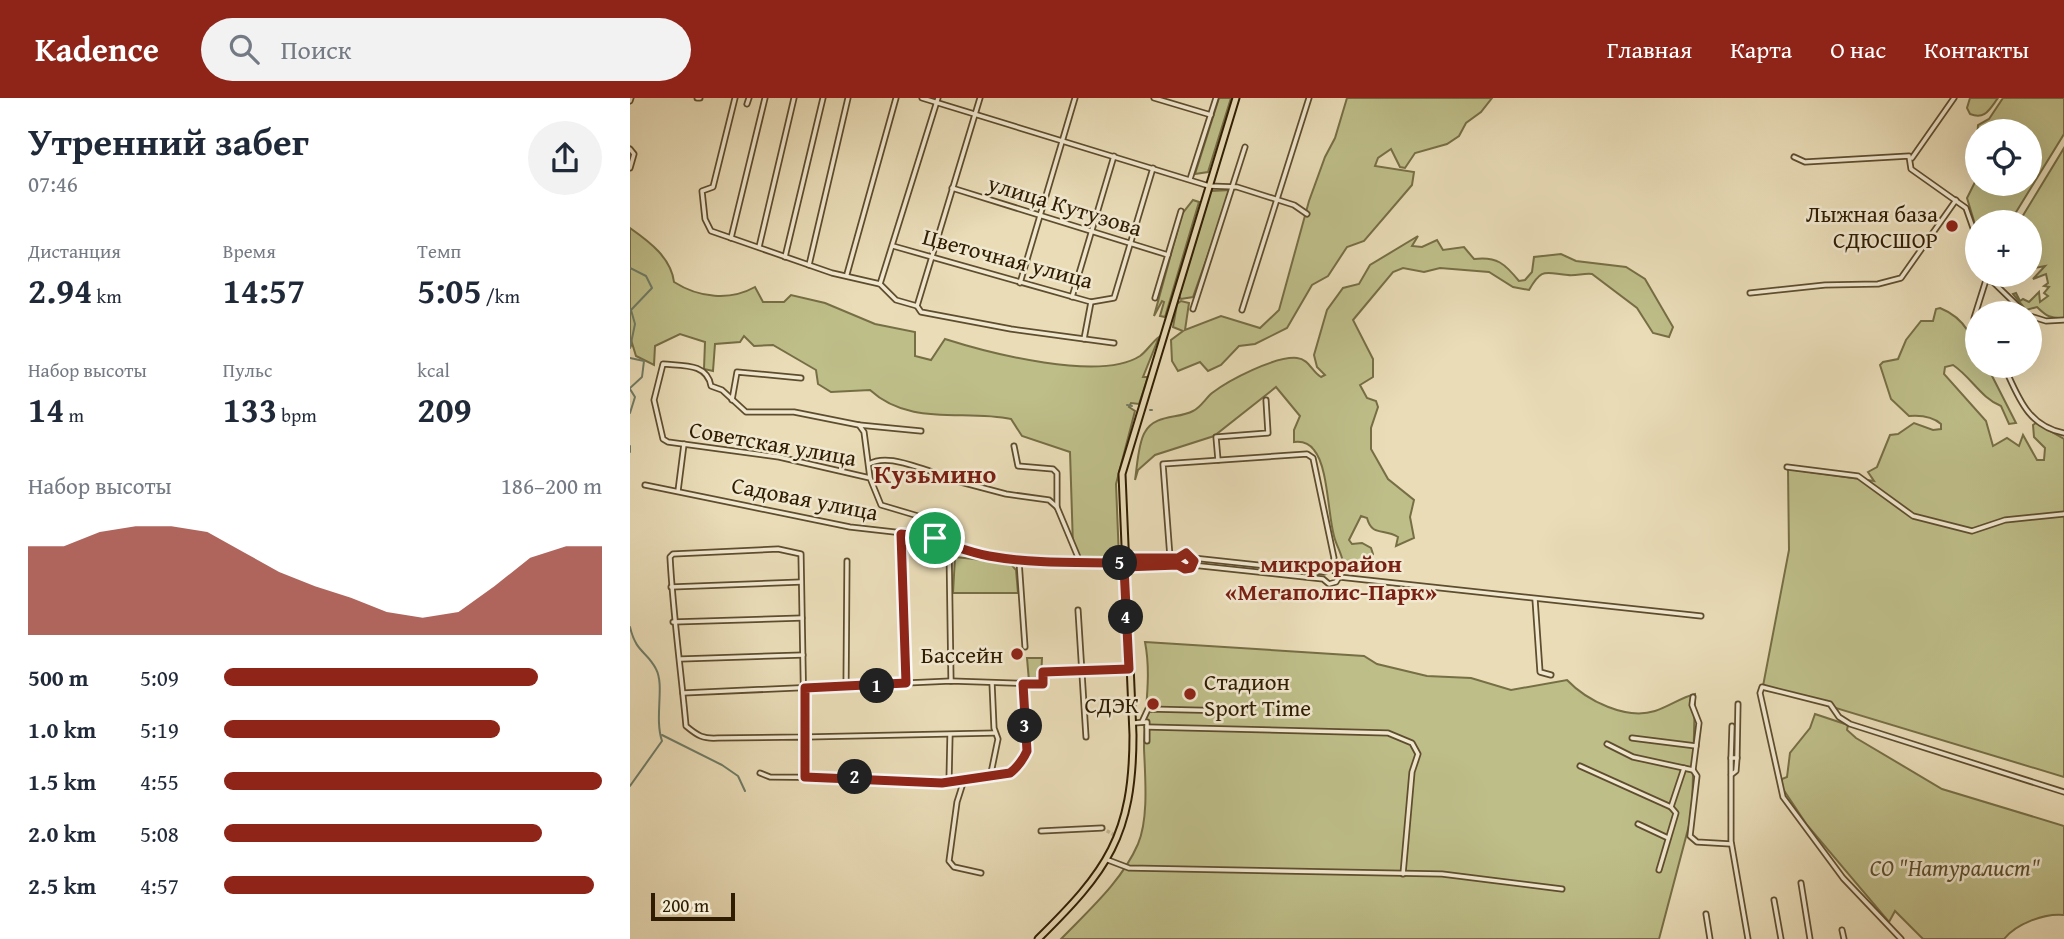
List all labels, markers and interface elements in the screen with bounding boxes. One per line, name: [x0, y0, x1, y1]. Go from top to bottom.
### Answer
search box: [201, 18, 691, 81]
text: Kadence: [35, 25, 159, 73]
icon: search: [225, 30, 263, 68]
text: Поиск: [281, 30, 351, 69]
text: Главная: [1607, 32, 1692, 67]
text: Карта: [1730, 32, 1792, 67]
text: О нас: [1830, 32, 1886, 67]
text: Контакты: [1924, 32, 2029, 67]
text: Утренний забег: [28, 113, 309, 169]
map controls: [1965, 119, 2042, 378]
button: locate: [1965, 119, 2042, 196]
button: share: [528, 121, 602, 195]
street label: улица Кутузова: [983, 166, 1146, 244]
text: 07:46: [28, 167, 78, 200]
place label: Лыжная база СДЮСШОР: [1806, 197, 1938, 256]
button: +: [1965, 210, 2042, 287]
marker: Лыжная база СДЮСШОР: [1944, 218, 1960, 234]
street label: Цветочная улица: [919, 219, 1097, 297]
text: Дистанция: [28, 237, 121, 265]
text: Время: [223, 237, 276, 265]
text: Темп: [417, 237, 461, 265]
text: 2.94: [28, 265, 92, 316]
text: 14:57: [223, 265, 305, 316]
text: 5:05: [417, 265, 482, 316]
text: km: [92, 282, 122, 310]
text: /km: [482, 282, 520, 310]
button: −: [1965, 301, 2042, 378]
text: Набор высоты: [28, 356, 147, 384]
text: Пульс: [223, 356, 272, 384]
text: kcal: [417, 356, 450, 384]
text: 14: [28, 384, 64, 435]
text: 133: [223, 384, 277, 435]
text: 209: [417, 384, 472, 435]
text: m: [64, 401, 84, 429]
text: bpm: [277, 401, 317, 429]
street label: Советская улица: [687, 412, 859, 474]
district label: Кузьмино: [874, 454, 996, 493]
street label: Садовая улица: [729, 468, 881, 528]
text: Набор высоты: [28, 469, 172, 502]
text: 186–200 m: [501, 469, 602, 502]
pin: [905, 508, 965, 568]
icon: arrive: [916, 519, 954, 557]
pin: 5: [1102, 546, 1138, 580]
district label: микрорайон «Мегаполис-Парк»: [1225, 546, 1437, 609]
text: 5: [1115, 548, 1124, 576]
pin: 4: [1108, 600, 1144, 634]
text: 4: [1121, 602, 1130, 630]
place label: Бассейн: [921, 638, 1003, 671]
marker: Бассейн: [1009, 646, 1025, 662]
text: 500 m: [28, 661, 89, 694]
text: 5:09: [140, 661, 179, 694]
place label: Стадион Sport Time: [1204, 665, 1311, 724]
pin: 1: [860, 668, 894, 704]
text: 1: [872, 671, 881, 699]
marker: Стадион Sport Time: [1182, 686, 1198, 702]
place label: СДЭК: [1085, 688, 1139, 721]
marker: СДЭК: [1145, 696, 1161, 712]
pin: 3: [1008, 708, 1042, 744]
text: 3: [1020, 711, 1029, 739]
text: 1.0 km: [28, 713, 96, 746]
text: 5:19: [140, 713, 179, 746]
pin: 2: [838, 760, 873, 794]
text: 2: [850, 762, 859, 790]
text: 1.5 km: [28, 765, 96, 798]
text: 4:55: [140, 765, 179, 798]
text: 2.0 km: [28, 817, 96, 850]
text: 5:08: [140, 817, 179, 850]
park label: СО "Натуралист": [1870, 851, 2040, 884]
text: 2.5 km: [28, 869, 96, 902]
text: 4:57: [140, 869, 179, 902]
scale bar: [651, 890, 735, 922]
text: 200 m: [662, 891, 709, 919]

